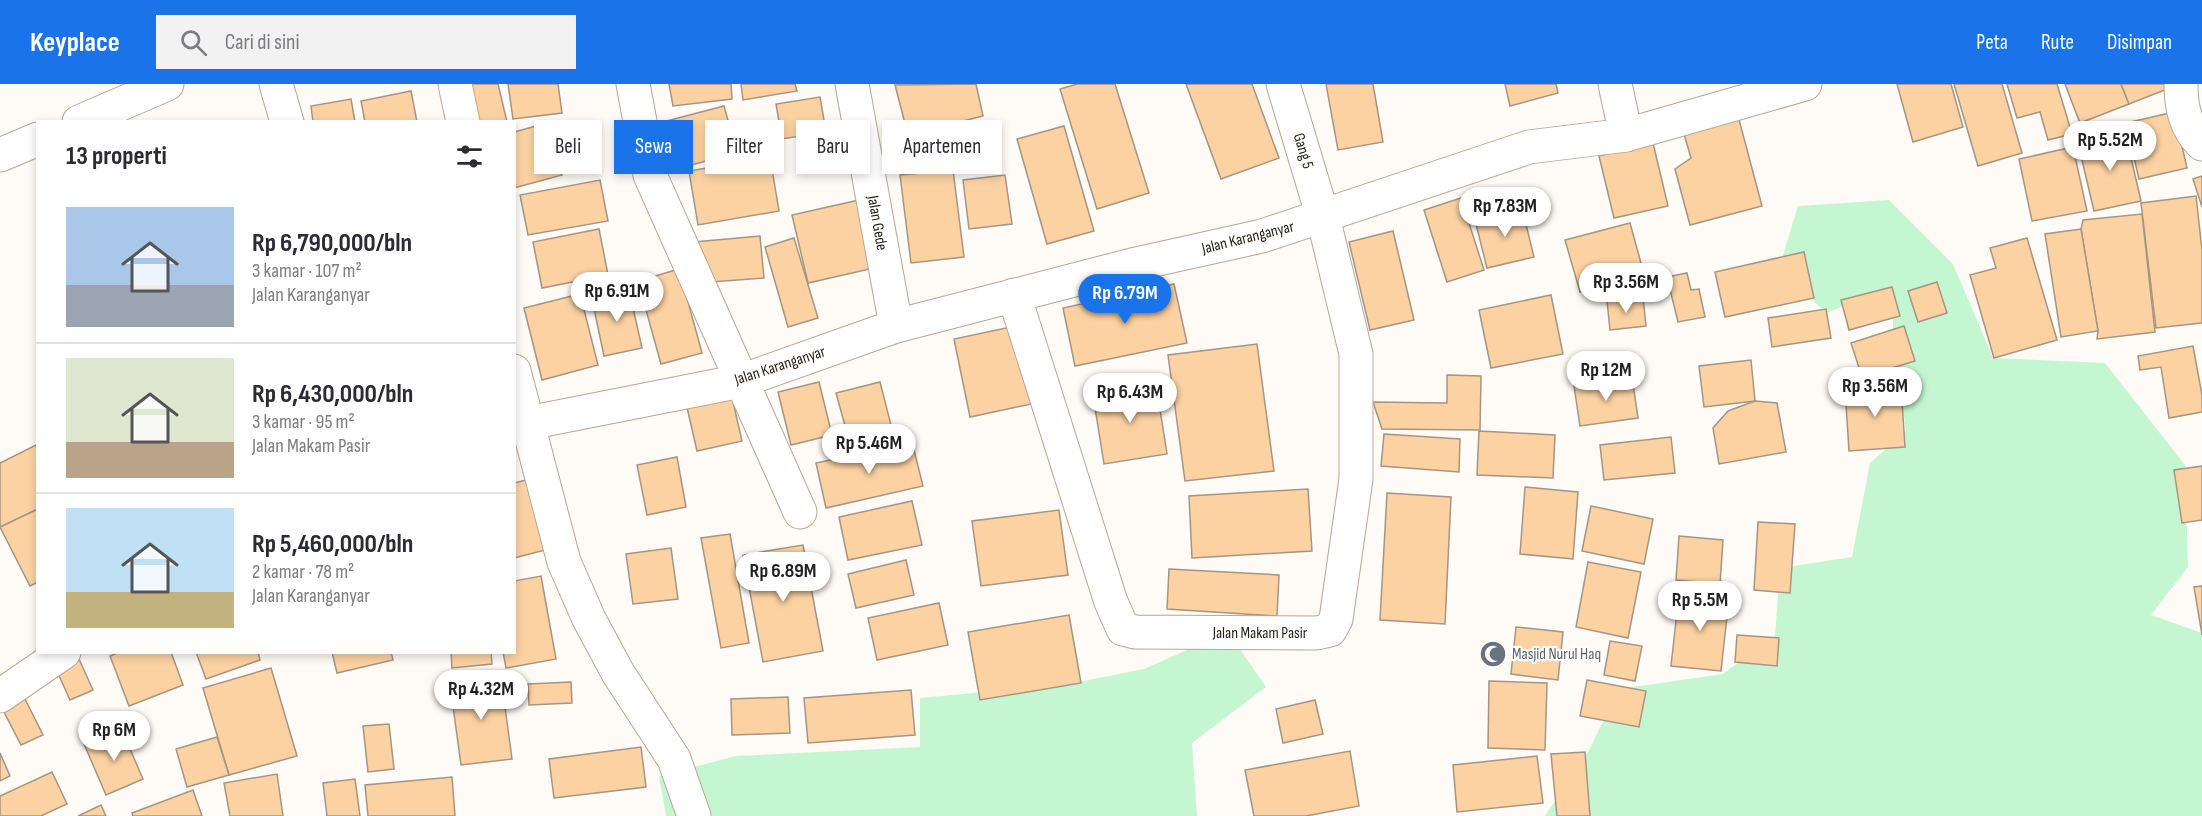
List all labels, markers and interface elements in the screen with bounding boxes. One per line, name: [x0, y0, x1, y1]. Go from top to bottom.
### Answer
search box: [156, 15, 576, 69]
text: Keyplace: [30, 26, 120, 59]
icon: search: [177, 26, 210, 59]
text: Cari di sini: [225, 29, 300, 56]
text: Peta: [1976, 30, 2008, 55]
text: Rute: [2041, 30, 2074, 55]
text: Disimpan: [2107, 30, 2172, 55]
chip: Beli: [534, 120, 602, 174]
chip: Sewa: [614, 120, 693, 174]
chip: Filter: [705, 120, 784, 174]
chip: Baru: [796, 120, 870, 174]
chip: Apartemen: [882, 120, 1002, 174]
pin: Rp 5.52M: [2048, 121, 2172, 172]
text: Rp 5.52M: [2077, 128, 2143, 152]
street label: Gang 5: [1289, 131, 1317, 171]
icon: filters: [453, 140, 486, 173]
text: 13 properti: [66, 141, 167, 172]
pin: Rp 7.83M: [1443, 187, 1567, 238]
street label: Jalan Gede: [863, 193, 891, 252]
text: Rp 7.83M: [1473, 194, 1537, 218]
street label: Jalan Karanganyar: [1199, 217, 1297, 259]
text: Rp 6,790,000/bln: [252, 228, 412, 259]
icon: home: [114, 231, 186, 303]
text: 3 kamar · 107 m²: [252, 259, 362, 283]
pin: Rp 3.56M: [1564, 263, 1688, 314]
text: Rp 3.56M: [1593, 270, 1659, 294]
pin: Rp 6.91M: [555, 272, 679, 323]
pin: Rp 6.79M: [1063, 274, 1187, 325]
text: Rp 6.91M: [585, 279, 649, 303]
text: Rp 6.79M: [1092, 281, 1158, 305]
text: Jalan Karanganyar: [252, 283, 370, 307]
street label: Jalan Karanganyar: [731, 342, 828, 390]
pin: Rp 12M: [1557, 351, 1655, 402]
text: Rp 12M: [1580, 358, 1632, 382]
pin: Rp 3.56M: [1813, 367, 1937, 418]
pin: Rp 6.43M: [1068, 373, 1192, 424]
text: Rp 3.56M: [1842, 374, 1908, 398]
text: Rp 6,430,000/bln: [252, 379, 413, 410]
text: Rp 6.43M: [1097, 380, 1163, 404]
icon: home: [114, 382, 186, 454]
text: 3 kamar · 95 m²: [252, 410, 355, 434]
pin: Rp 5.46M: [807, 424, 931, 475]
text: Rp 5.46M: [836, 431, 902, 455]
text: Jalan Makam Pasir: [252, 434, 370, 458]
text: Rp 5,460,000/bln: [252, 529, 413, 560]
icon: home: [114, 532, 186, 604]
pin: Rp 6.89M: [721, 552, 845, 603]
text: Rp 6.89M: [750, 559, 816, 583]
text: 2 kamar · 78 m²: [252, 560, 354, 584]
pin: Rp 5.5M: [1645, 581, 1755, 632]
text: Jalan Karanganyar: [252, 584, 370, 608]
text: Rp 5.5M: [1672, 588, 1728, 612]
street label: Jalan Makam Pasir: [1212, 624, 1308, 643]
mosque icon: Masjid Nurul Haq: [1478, 639, 1508, 669]
place label: Masjid Nurul Haq: [1512, 645, 1601, 664]
pin: Rp 4.32M: [419, 670, 543, 721]
text: Rp 4.32M: [448, 677, 514, 701]
pin: Rp 6M: [72, 711, 156, 762]
text: Rp 6M: [92, 718, 136, 742]

